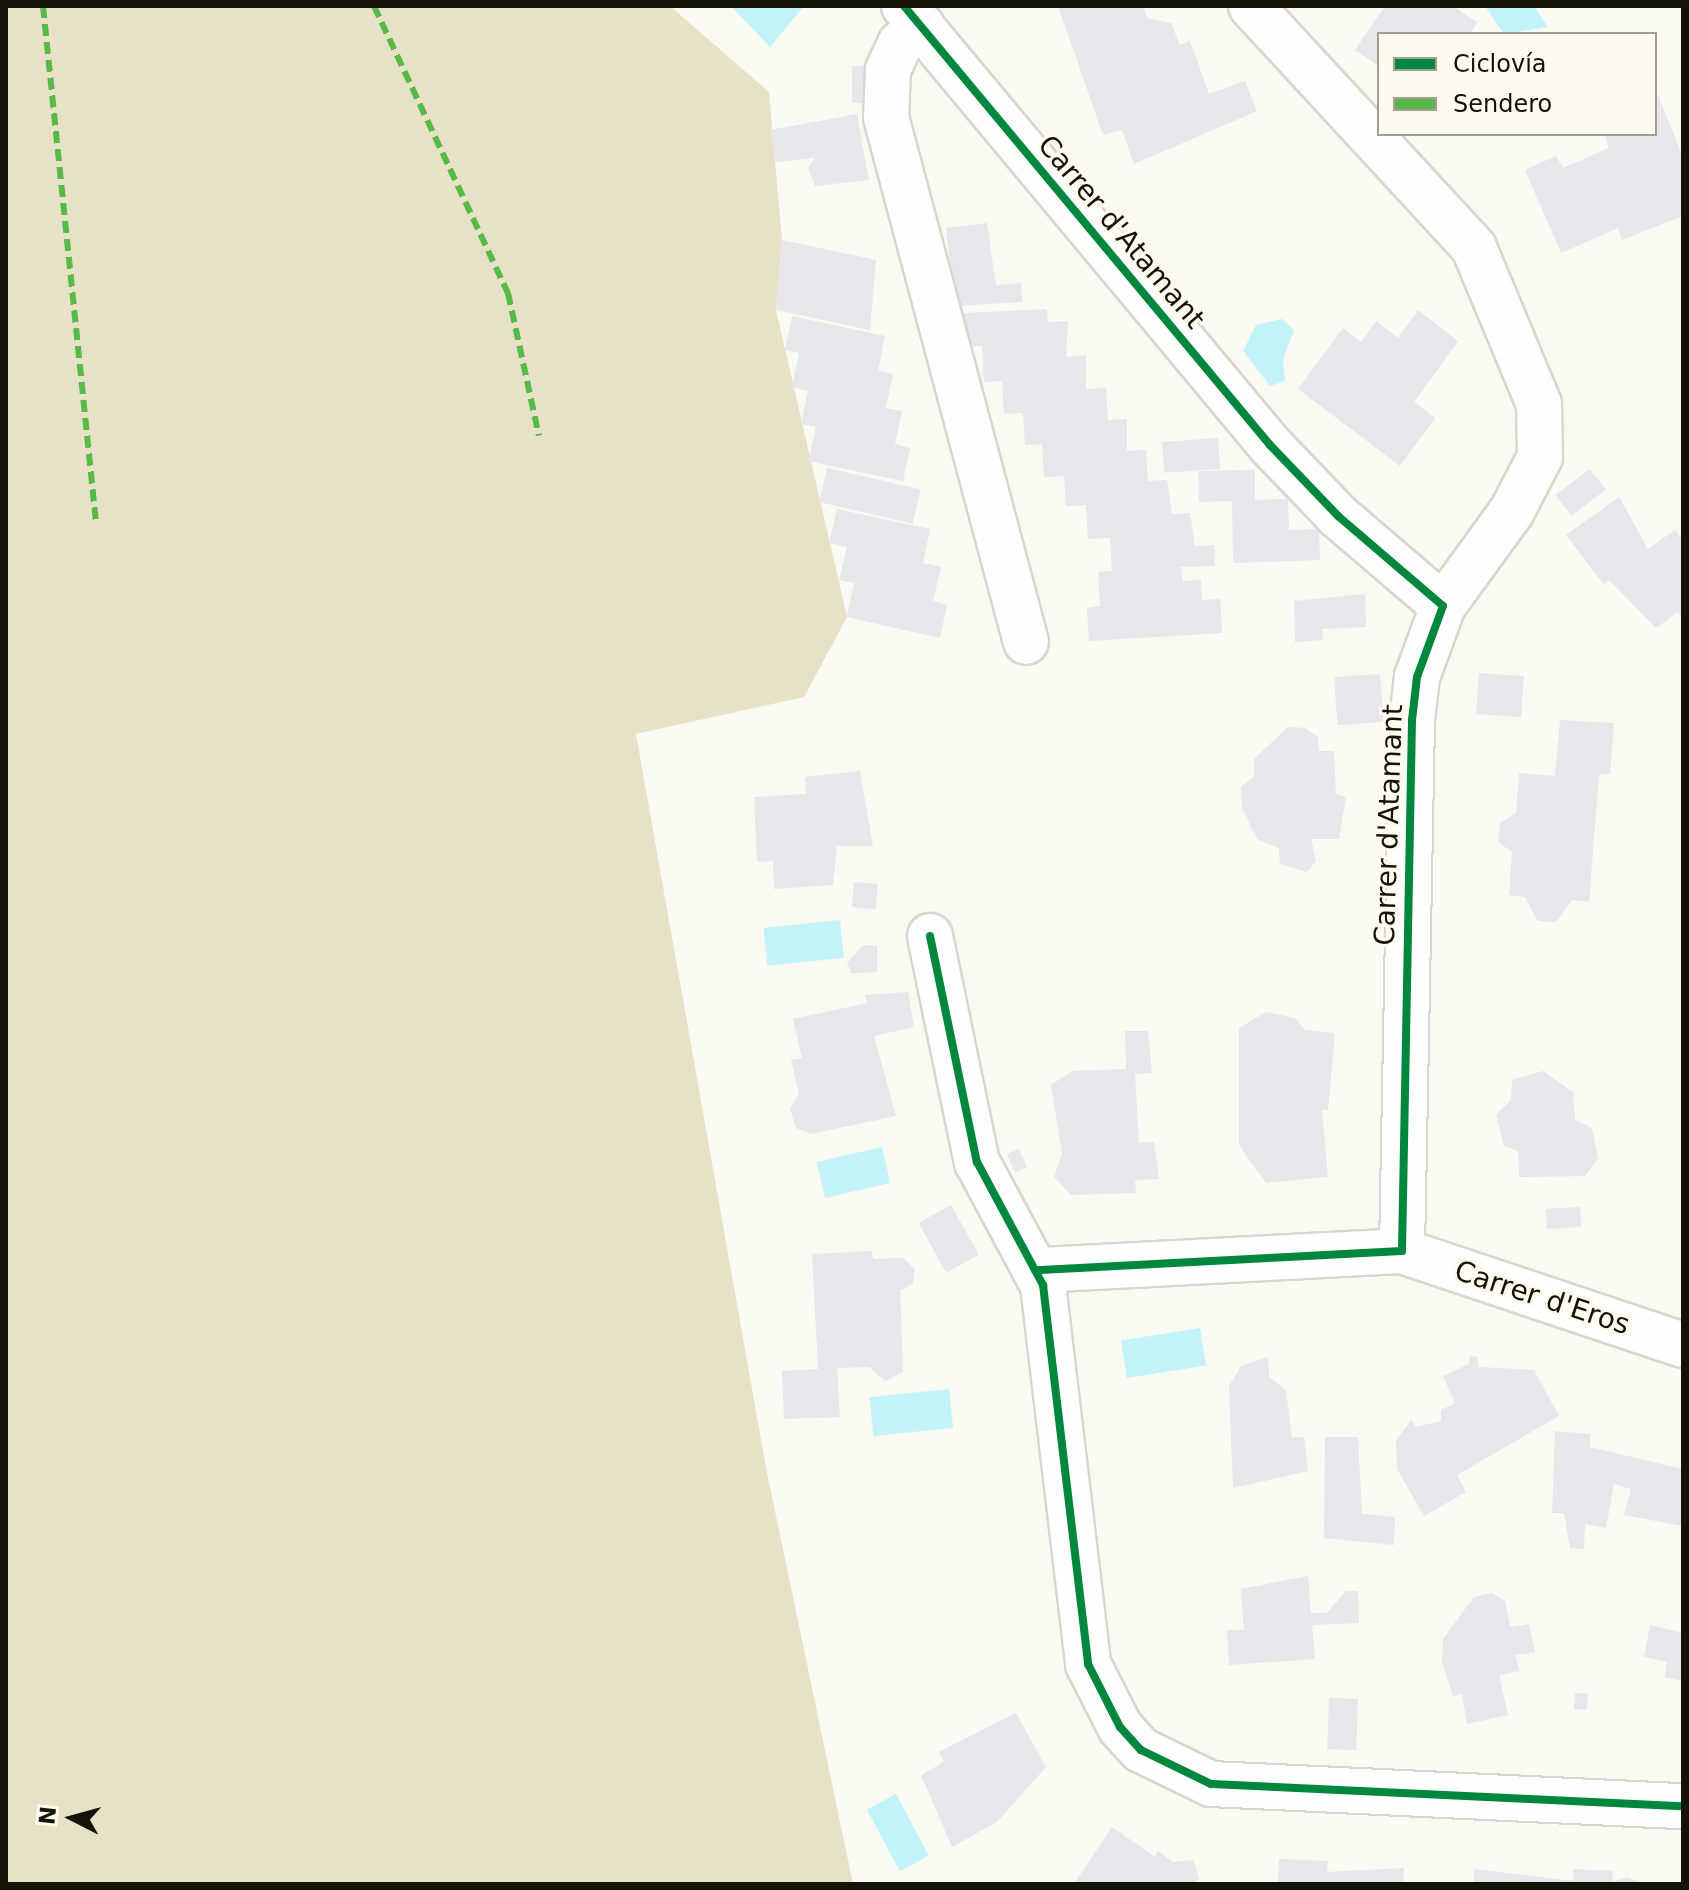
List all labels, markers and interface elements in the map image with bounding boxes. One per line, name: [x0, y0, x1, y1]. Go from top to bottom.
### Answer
legend: [1377, 32, 1657, 136]
text: Ciclovía: [1453, 50, 1547, 78]
text: Sendero: [1453, 90, 1552, 118]
street label: Carrer d'Atamant: [1030, 129, 1212, 335]
street label: Carrer d'Atamant: [1368, 704, 1410, 946]
street label: Carrer d'Eros: [1450, 1254, 1634, 1342]
north arrow: [32, 1778, 112, 1858]
text: N: [34, 1805, 61, 1826]

